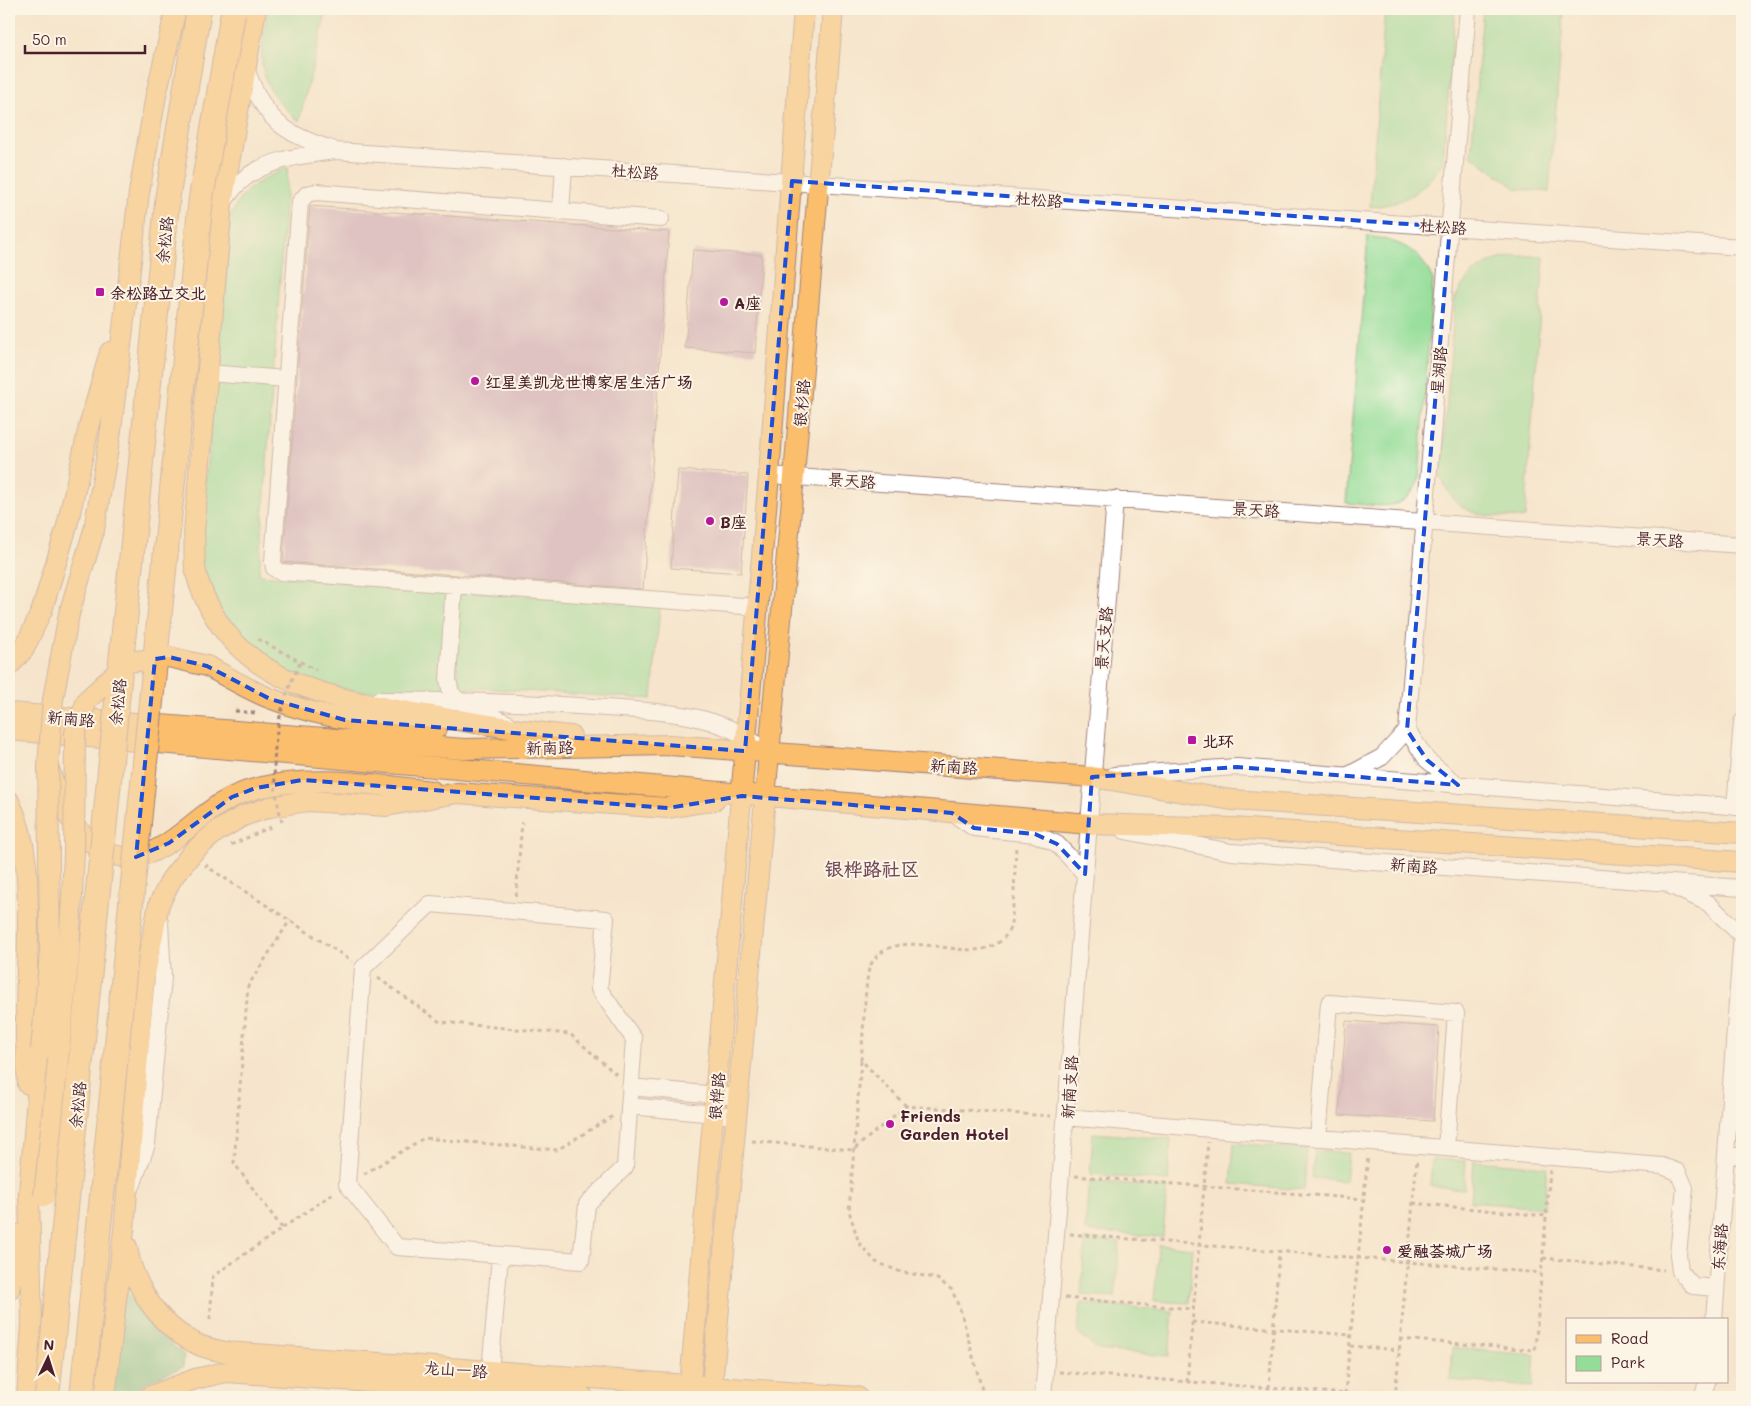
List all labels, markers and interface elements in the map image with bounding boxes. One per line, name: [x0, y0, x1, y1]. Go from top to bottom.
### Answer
scale bar: [25, 22, 145, 54]
text: 50 m: [32, 29, 67, 49]
street label: 杜松路: [610, 159, 660, 183]
street label: 杜松路: [1014, 187, 1064, 211]
street label: 杜松路: [1418, 214, 1468, 238]
street label: 余松路: [151, 215, 177, 265]
place label: 余松路立交北: [110, 282, 206, 303]
marker: 余松路立交北: [94, 286, 106, 298]
place label: A座: [734, 292, 761, 313]
marker: A座: [718, 296, 730, 308]
street label: 星湖路: [1425, 345, 1451, 395]
place label: 红星美凯龙世博家居生活广场: [485, 371, 693, 392]
marker: 红星美凯龙世博家居生活广场: [469, 375, 481, 387]
street label: 银杉路: [788, 378, 814, 428]
street label: 景天路: [827, 468, 877, 492]
street label: 景天路: [1231, 497, 1281, 521]
place label: B座: [720, 511, 747, 532]
marker: B座: [704, 515, 716, 527]
street label: 景天路: [1635, 527, 1685, 551]
street label: 景天支路: [1090, 605, 1116, 671]
street label: 余松路: [104, 677, 130, 727]
street label: 新南路: [46, 705, 96, 731]
place label: 北环: [1202, 730, 1234, 751]
marker: 北环: [1186, 734, 1198, 746]
street label: 新南路: [526, 736, 574, 758]
street label: 新南路: [929, 754, 979, 778]
street label: 新南路: [1389, 853, 1439, 877]
district label: 银桦路社区: [824, 856, 920, 881]
street label: 新南支路: [1056, 1054, 1082, 1120]
street label: 银桦路: [703, 1071, 729, 1121]
street label: 余松路: [64, 1080, 90, 1130]
place label: Friends Garden Hotel: [900, 1105, 1009, 1144]
marker: Friends Garden Hotel: [884, 1118, 896, 1130]
street label: 东海路: [1707, 1222, 1731, 1272]
place label: 爱融荟城广场: [1397, 1240, 1493, 1261]
marker: 爱融荟城广场: [1381, 1244, 1393, 1256]
legend: [1566, 1318, 1728, 1384]
text: Road: [1611, 1328, 1648, 1348]
north arrow: [22, 1334, 72, 1384]
text: N: [43, 1335, 55, 1354]
text: Park: [1611, 1352, 1645, 1372]
street label: 龙山一路: [423, 1356, 489, 1382]

